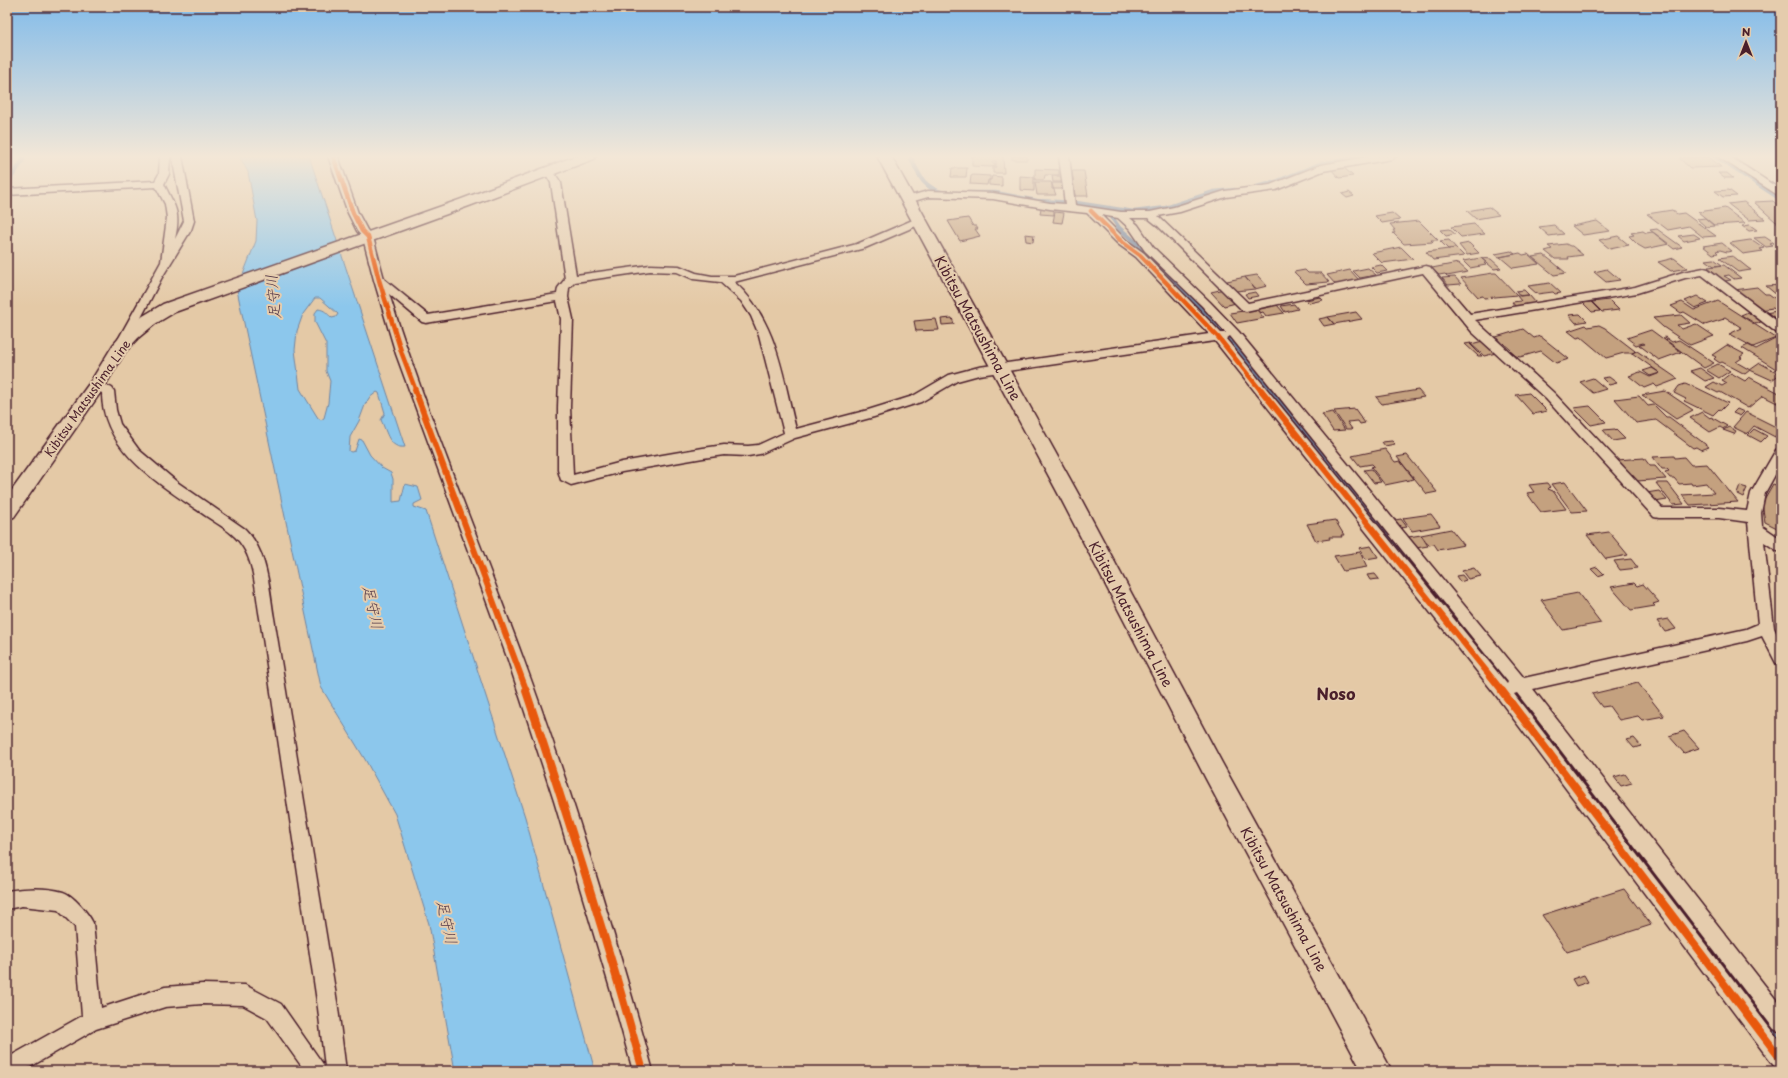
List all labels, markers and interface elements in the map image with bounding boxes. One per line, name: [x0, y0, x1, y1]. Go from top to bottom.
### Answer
north arrow: [1726, 22, 1766, 62]
text: N: [1742, 23, 1751, 40]
street label: Kibitsu Matsushima Line: [929, 252, 1027, 404]
water label: 足守川: [259, 274, 285, 320]
street label: Kibitsu Matsushima Line: [40, 335, 135, 460]
street label: Kibitsu Matsushima Line: [1083, 537, 1179, 691]
water label: 足守川: [358, 582, 390, 632]
district label: Noso: [1316, 681, 1356, 705]
street label: Kibitsu Matsushima Line: [1235, 823, 1333, 975]
water label: 足守川: [432, 897, 464, 947]

